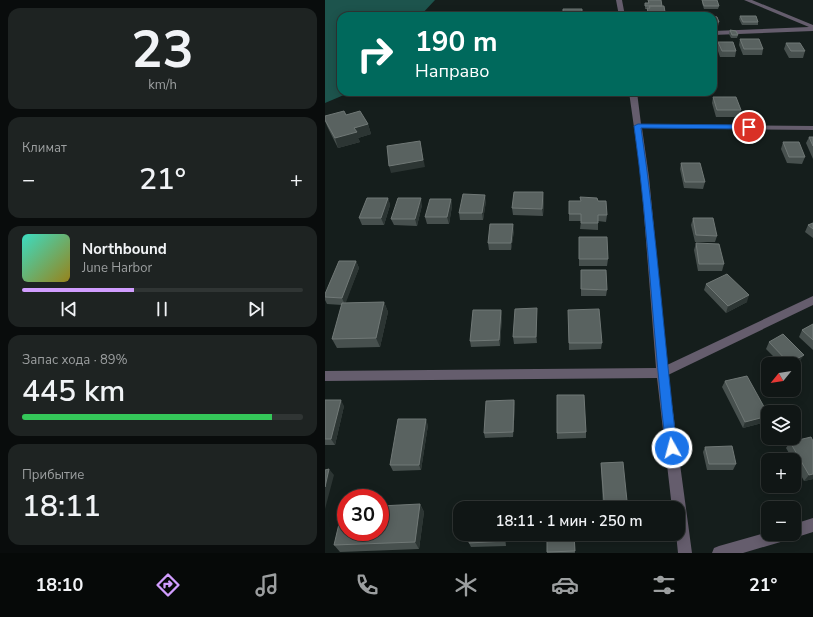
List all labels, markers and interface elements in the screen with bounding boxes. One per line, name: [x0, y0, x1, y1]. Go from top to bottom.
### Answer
text: 23: [131, 14, 194, 85]
text: 190 m: [415, 23, 498, 61]
icon: right: [349, 28, 401, 80]
text: Направо: [415, 59, 489, 83]
text: km/h: [148, 76, 177, 94]
pin: [732, 110, 766, 144]
icon: arrive: [738, 116, 760, 138]
text: Климат: [22, 139, 67, 157]
text: 21°: [139, 159, 186, 200]
text: −: [22, 165, 35, 195]
text: +: [290, 165, 303, 195]
text: Northbound: [82, 239, 167, 259]
text: June Harbor: [82, 259, 152, 277]
icon: previous: [58, 298, 80, 320]
icon: pause: [151, 298, 173, 320]
icon: next: [245, 298, 267, 320]
text: Запас хода · 89%: [22, 351, 128, 369]
north arrow: [761, 357, 801, 397]
map controls: [761, 357, 801, 541]
text: 445 km: [22, 371, 125, 412]
button: layers: [761, 405, 801, 445]
position arrow: [651, 427, 693, 469]
button: +: [761, 453, 801, 493]
text: Прибытие: [22, 466, 84, 484]
text: 18:11: [22, 486, 101, 527]
speed limit sign: 30: [337, 489, 389, 541]
button: −: [761, 501, 801, 541]
text: 18:11 · 1 мин · 250 m: [495, 511, 643, 531]
icon: directions: [154, 571, 182, 599]
icon: music: [253, 571, 281, 599]
icon: phone: [353, 571, 381, 599]
icon: climate: [452, 571, 480, 599]
icon: car: [551, 571, 579, 599]
icon: filters: [650, 571, 678, 599]
text: 18:10: [36, 573, 83, 597]
text: 21°: [749, 573, 777, 597]

